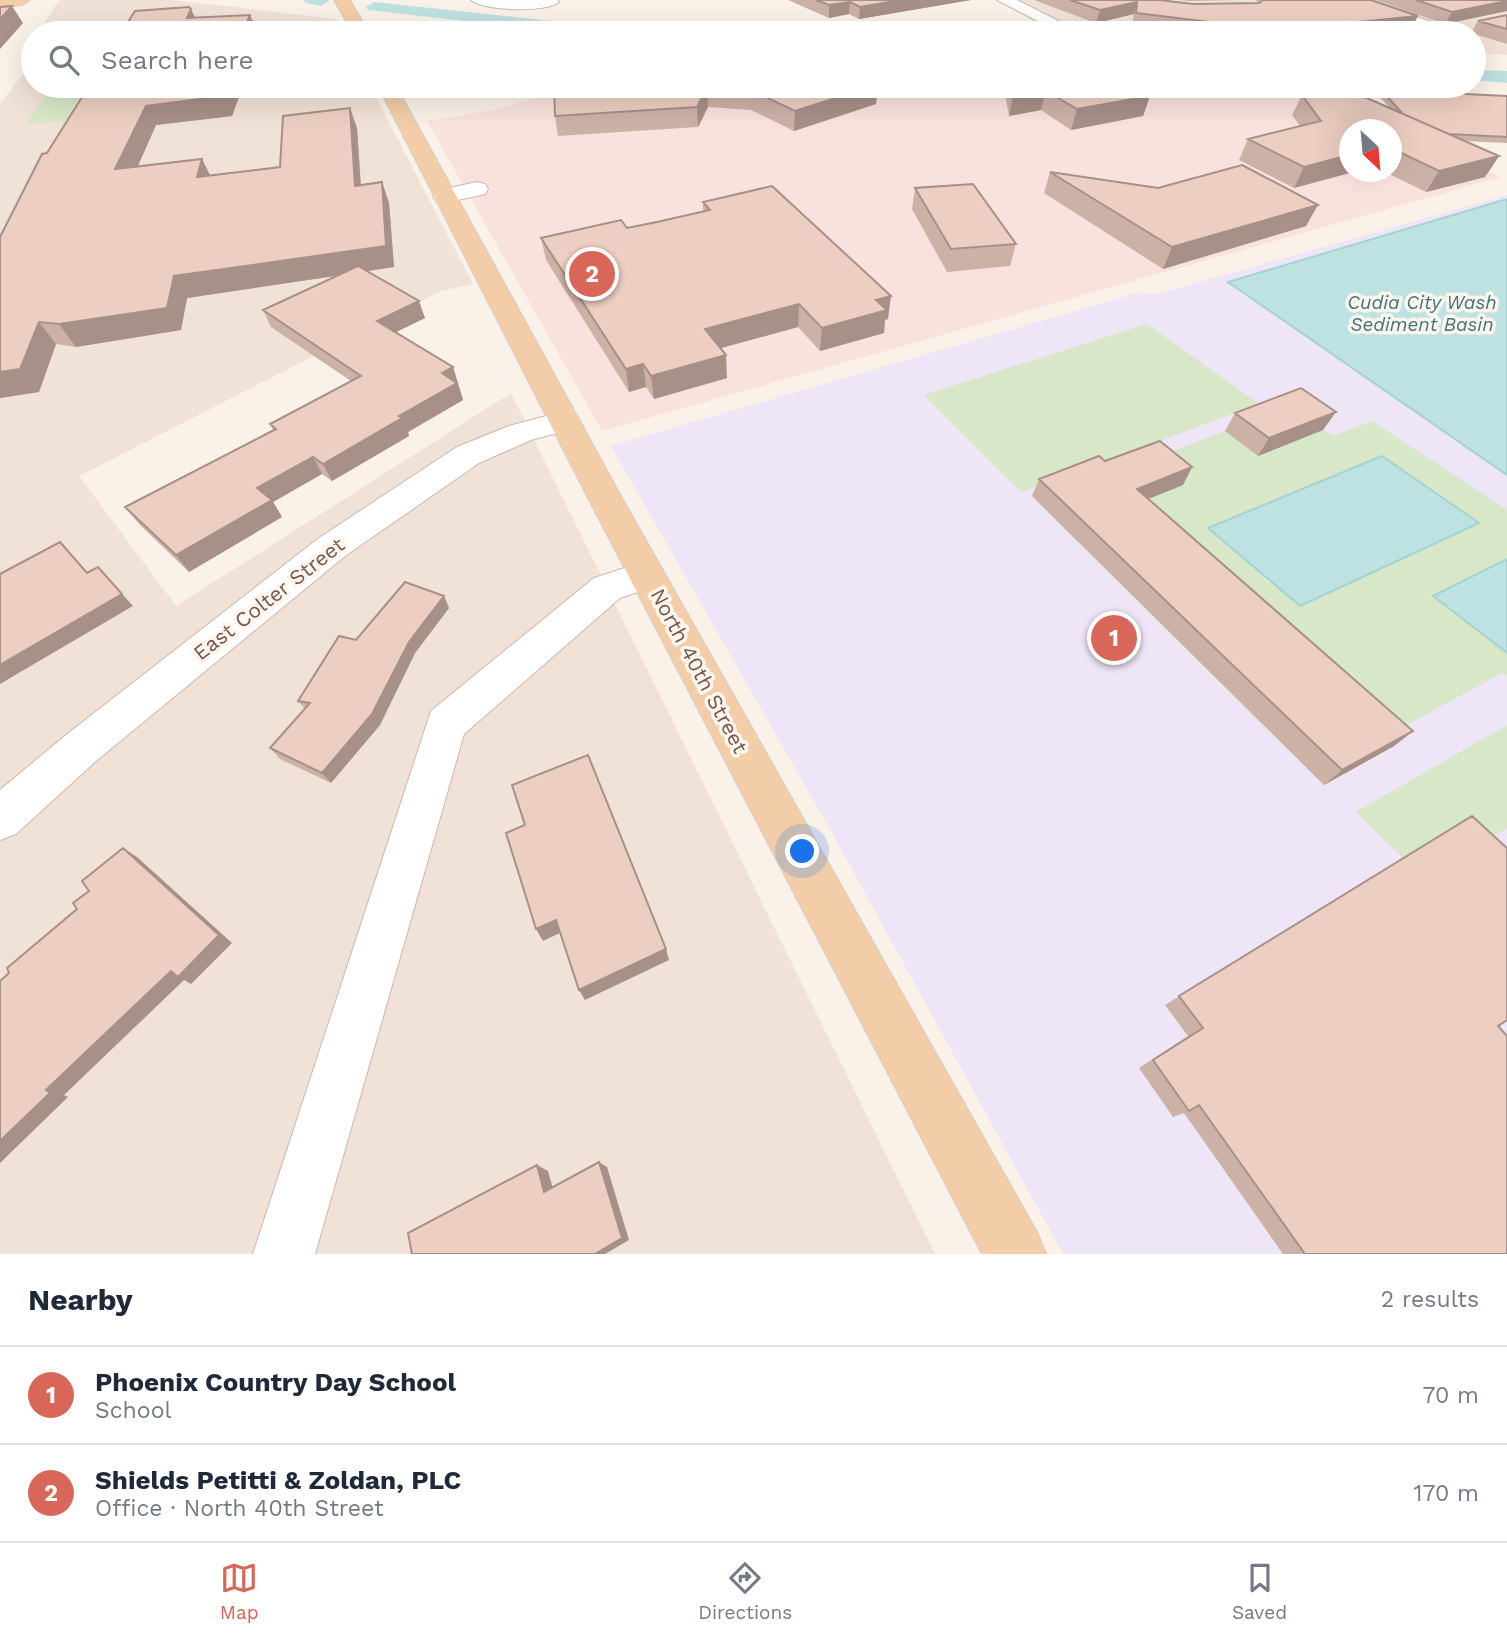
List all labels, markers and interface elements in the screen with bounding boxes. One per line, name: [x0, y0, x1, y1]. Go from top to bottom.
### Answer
search box: [21, 21, 1486, 98]
icon: search: [45, 41, 83, 79]
text: Search here: [101, 45, 253, 75]
north arrow: [1339, 119, 1402, 182]
pin: 2: [569, 248, 615, 300]
water label: Cudia City Wash Sediment Basin: [1347, 291, 1497, 336]
street label: East Colter Street: [188, 532, 349, 665]
street label: North 40th Street: [645, 584, 753, 758]
pin: 1: [1091, 612, 1137, 664]
your location: [785, 834, 819, 868]
text: Nearby: [28, 1282, 133, 1317]
text: 2 results: [1381, 1286, 1479, 1313]
text: Phoenix Country Day School: [95, 1367, 456, 1397]
text: 1: [46, 1382, 56, 1409]
text: 70 m: [1422, 1382, 1479, 1409]
text: School: [95, 1397, 172, 1424]
text: Shields Petitti & Zoldan, PLC: [95, 1465, 461, 1495]
text: 2: [44, 1480, 58, 1507]
text: 170 m: [1414, 1480, 1479, 1507]
text: Office · North 40th Street: [95, 1495, 384, 1522]
tab: Map: [220, 1559, 259, 1624]
tab: Directions: [698, 1559, 792, 1624]
tab: Saved: [1232, 1559, 1287, 1624]

